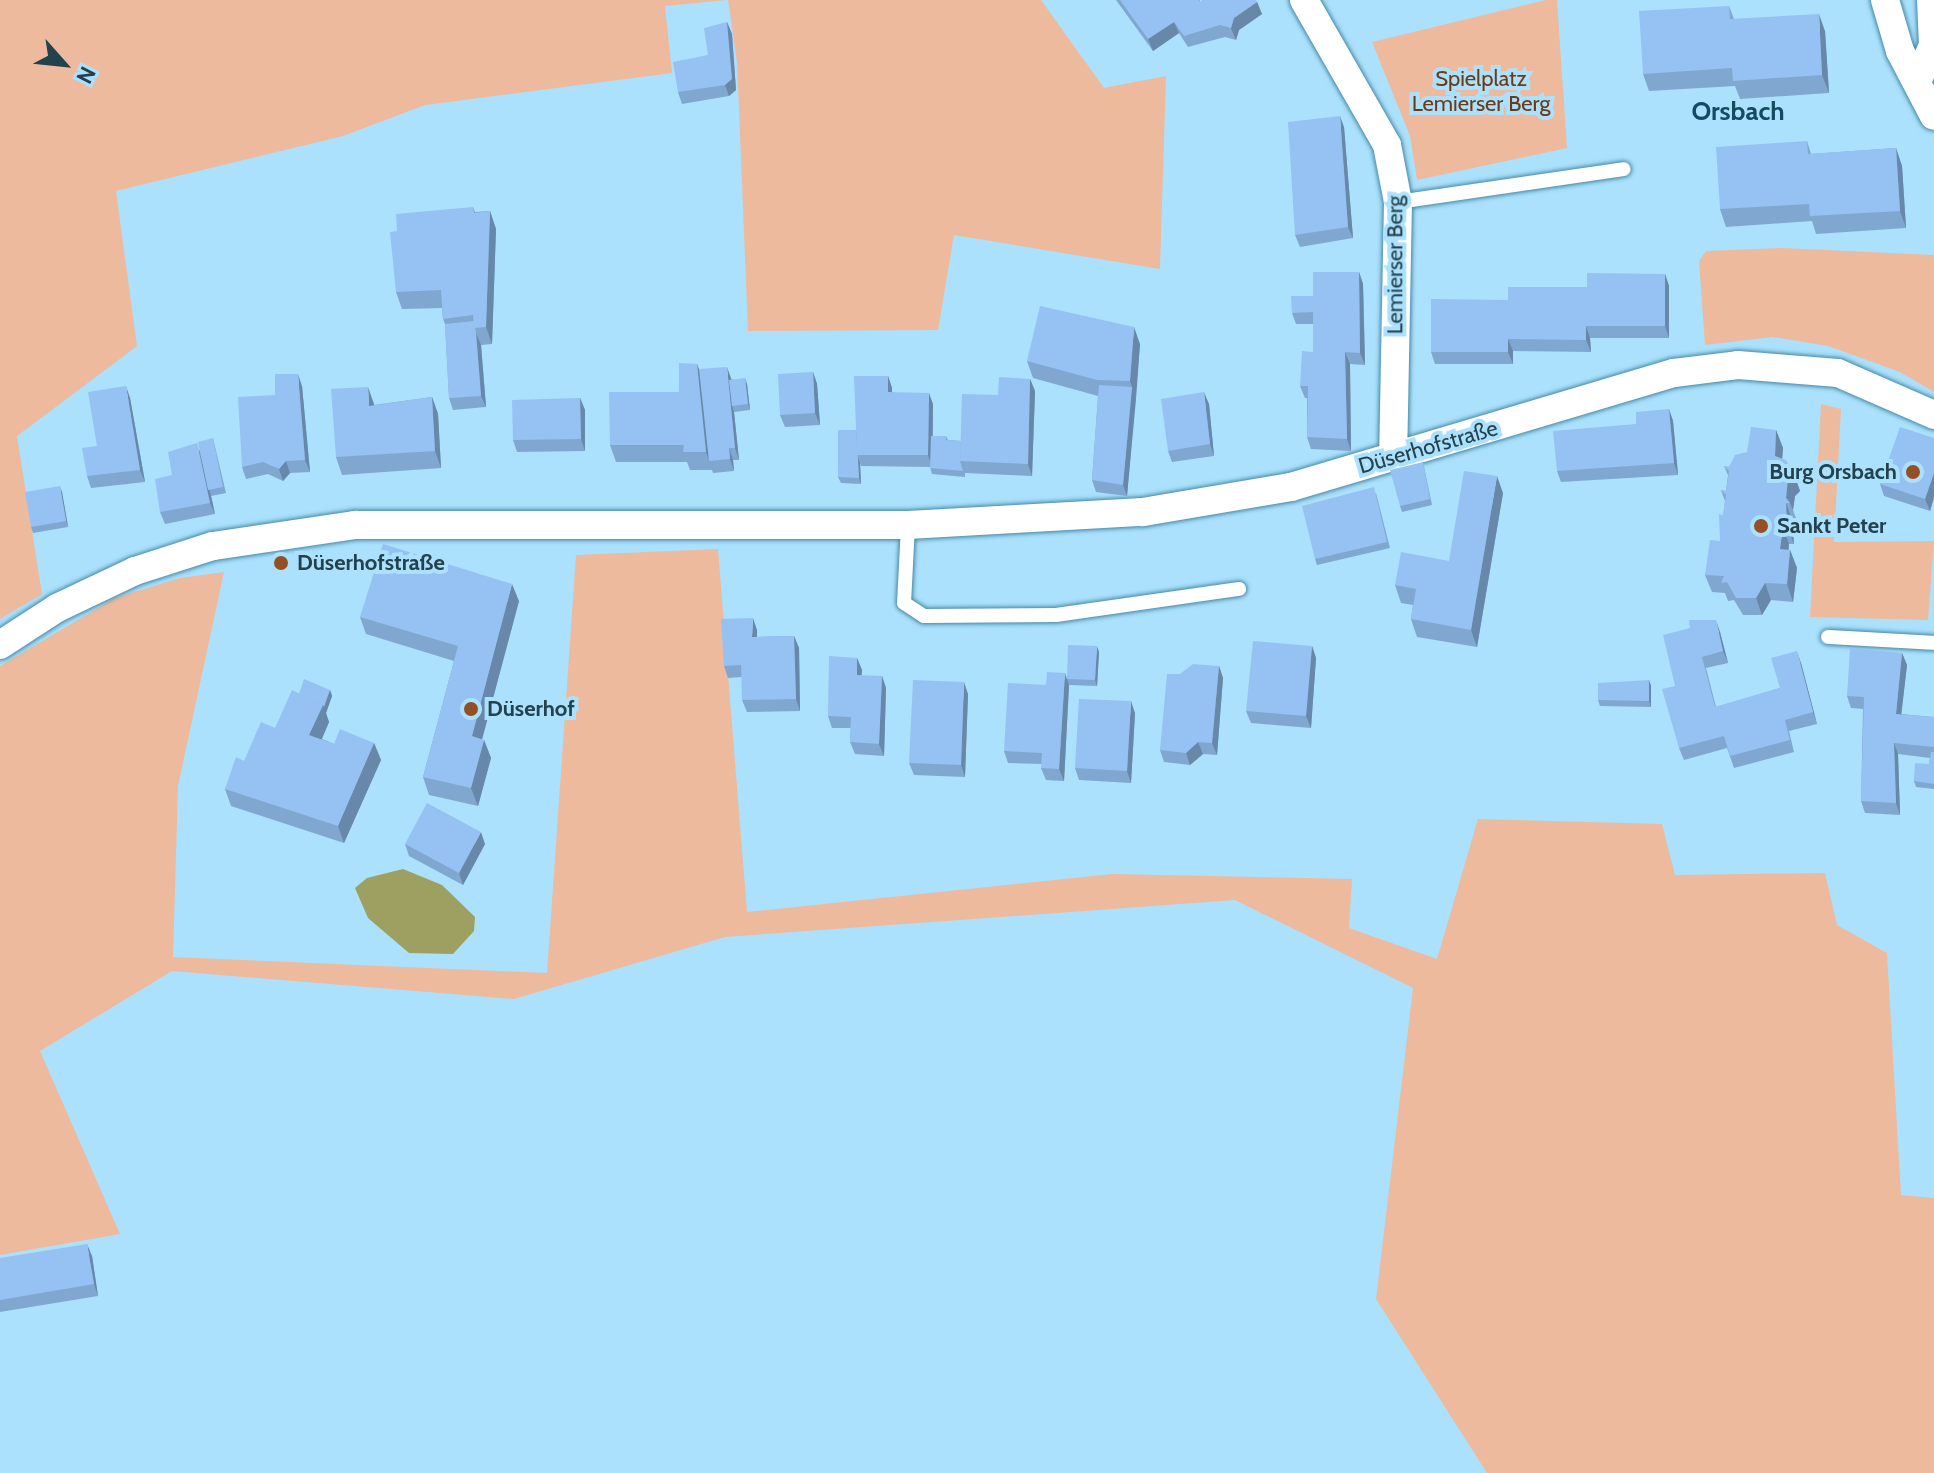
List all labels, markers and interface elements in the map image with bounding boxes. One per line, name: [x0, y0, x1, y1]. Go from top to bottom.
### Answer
north arrow: [24, 24, 104, 104]
text: N: [70, 62, 101, 88]
park label: Spielplatz Lemierser Berg: [1412, 65, 1550, 116]
district label: Orsbach: [1691, 96, 1785, 128]
street label: Lemierser Berg: [1382, 196, 1408, 334]
street label: Düserhofstraße: [1355, 415, 1501, 479]
place label: Burg Orsbach: [1769, 459, 1897, 485]
marker: Burg Orsbach: [1904, 463, 1922, 481]
place label: Sankt Peter: [1777, 513, 1886, 539]
marker: Sankt Peter: [1752, 517, 1770, 535]
place label: Düserhofstraße: [297, 550, 445, 576]
marker: Düserhofstraße: [272, 554, 290, 572]
place label: Düserhof: [487, 696, 575, 722]
marker: Düserhof: [462, 700, 480, 718]

